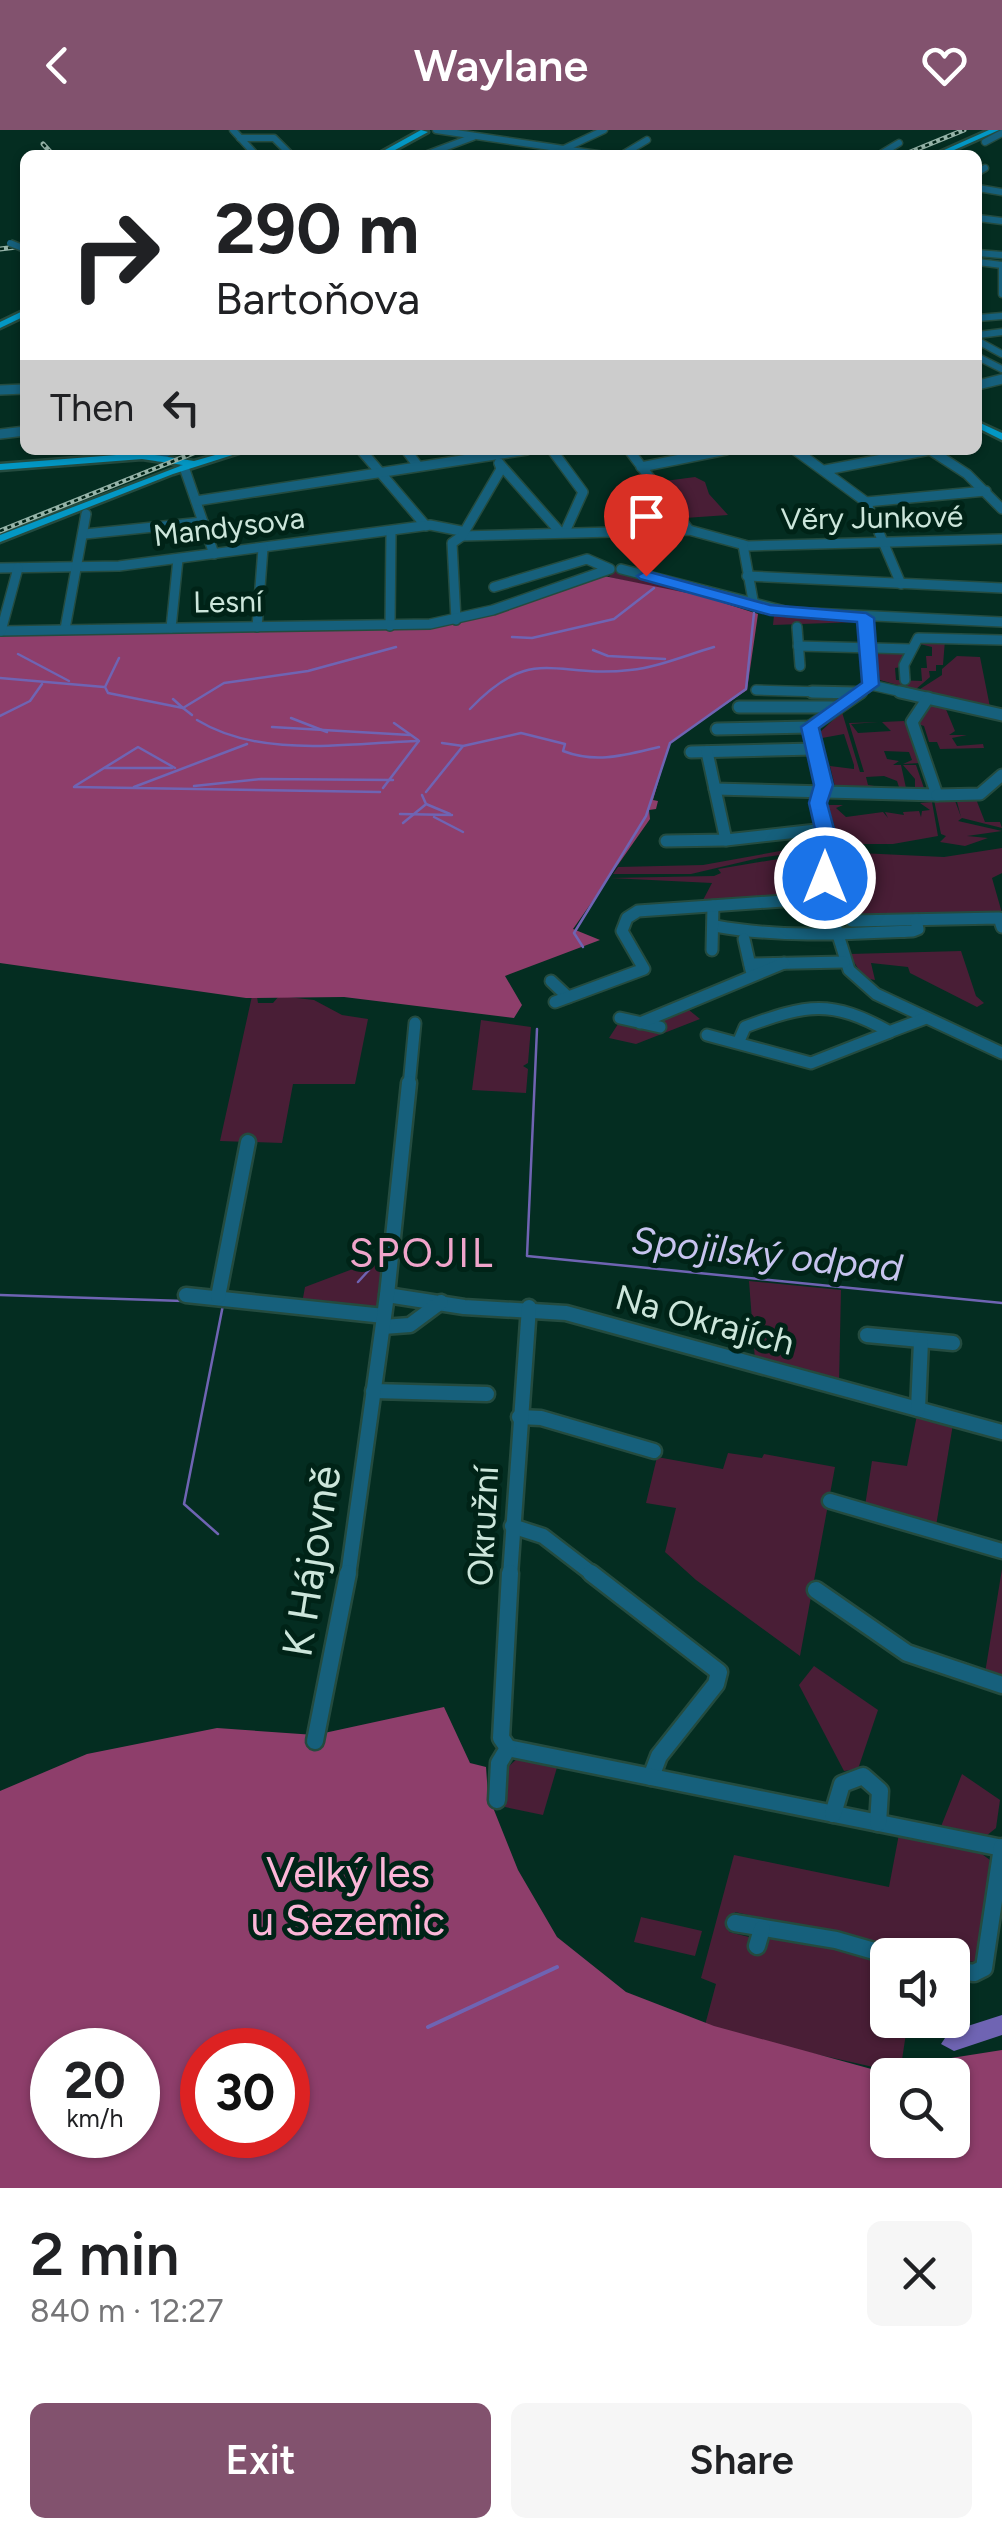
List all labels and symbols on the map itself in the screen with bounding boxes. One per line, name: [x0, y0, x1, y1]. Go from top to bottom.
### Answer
pin: [604, 474, 689, 577]
street label: Věry Junkové: [781, 497, 963, 538]
street label: Mandysova: [151, 499, 307, 554]
street label: Lesní: [193, 582, 265, 621]
position arrow: [773, 826, 877, 930]
water label: Spojilský odpad: [629, 1217, 905, 1291]
district label: SPOJIL: [349, 1229, 495, 1277]
street label: Na Okrajích: [611, 1276, 799, 1364]
street label: K Hájovně: [271, 1462, 352, 1660]
street label: Okružní: [459, 1463, 507, 1587]
park label: Velký les u Sezemic: [251, 1847, 445, 1946]
speed limit sign: 30: [180, 2028, 310, 2158]

